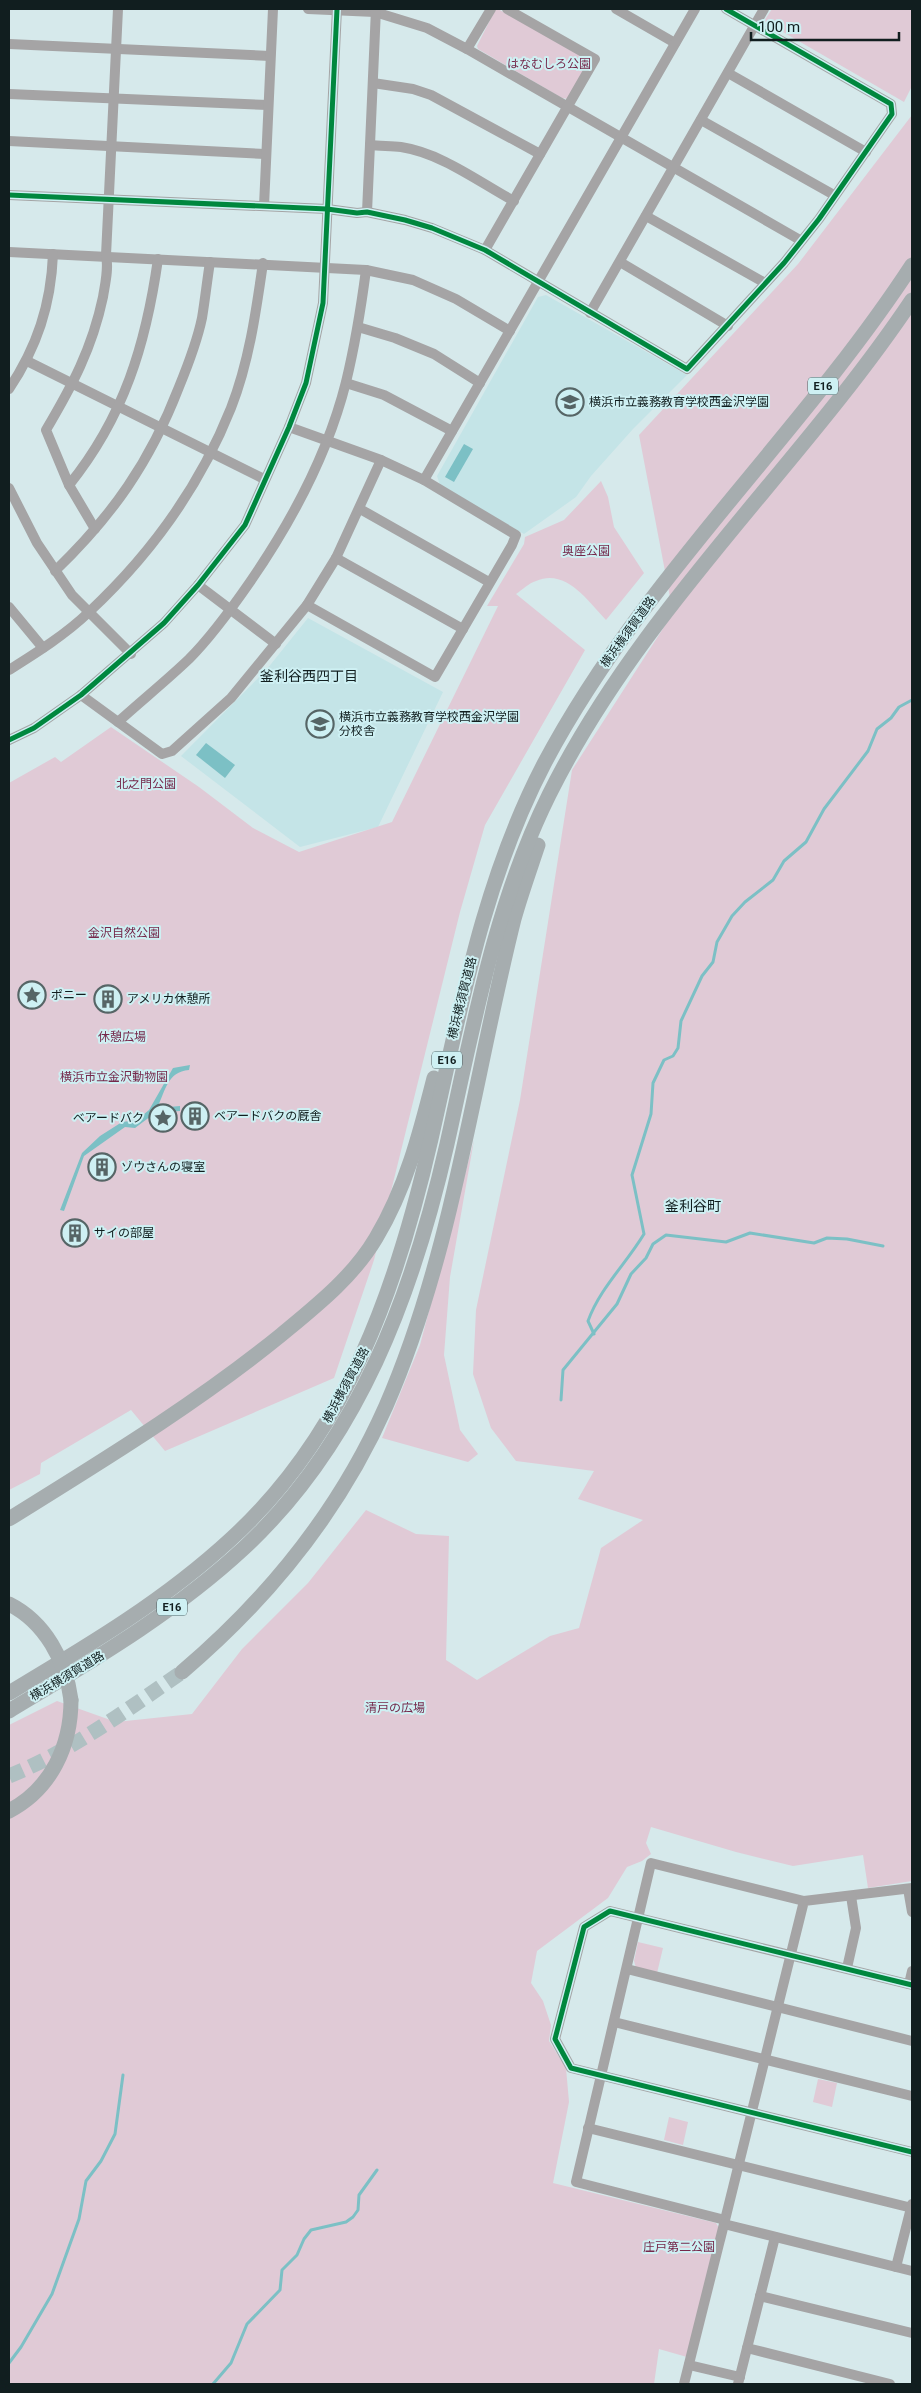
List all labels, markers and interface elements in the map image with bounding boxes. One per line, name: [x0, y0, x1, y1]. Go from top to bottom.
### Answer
scale bar: [751, 10, 898, 42]
text: 100 m: [758, 18, 800, 36]
park label: はなむしろ公園: [507, 57, 591, 71]
road number: E16: [808, 378, 838, 394]
school or university icon: 横浜市立義務教育学校西金沢学園: [555, 387, 585, 417]
place label: 横浜市立義務教育学校西金沢学園: [589, 395, 769, 409]
park label: 奥座公園: [562, 544, 610, 558]
street label: 横浜横須賀道路: [598, 594, 658, 670]
district label: 釜利谷西四丁目: [260, 668, 358, 684]
school or university icon: 横浜市立義務教育学校西金沢学園 分校舎: [305, 709, 335, 739]
place label: 横浜市立義務教育学校西金沢学園 分校舎: [339, 710, 519, 738]
park label: 北之門公園: [116, 777, 176, 791]
park label: 金沢自然公園: [88, 926, 160, 940]
street label: 横浜横須賀道路: [445, 956, 479, 1040]
place icon: ポニー: [17, 980, 47, 1010]
building icon: アメリカ休憩所: [93, 984, 123, 1014]
place label: ポニー: [51, 988, 87, 1002]
place label: アメリカ休憩所: [127, 992, 210, 1006]
park label: 休憩広場: [98, 1030, 146, 1044]
road number: E16: [432, 1052, 462, 1068]
park label: 横浜市立金沢動物園: [60, 1070, 168, 1084]
building icon: ベアードバクの厩舎: [180, 1101, 210, 1131]
place icon: ベアードバク: [148, 1103, 178, 1133]
place label: ベアードバクの厩舎: [214, 1109, 321, 1123]
place label: ベアードバク: [73, 1111, 144, 1125]
building icon: ゾウさんの寝室: [87, 1152, 117, 1182]
place label: ゾウさんの寝室: [121, 1160, 205, 1174]
district label: 釜利谷町: [665, 1198, 721, 1214]
building icon: サイの部屋: [60, 1218, 90, 1248]
place label: サイの部屋: [94, 1226, 154, 1240]
street label: 横浜横須賀道路: [320, 1345, 372, 1425]
road number: E16: [157, 1598, 187, 1615]
street label: 横浜横須賀道路: [27, 1648, 107, 1704]
park label: 清戸の広場: [365, 1701, 425, 1715]
park label: 庄戸第二公園: [643, 2240, 715, 2254]

